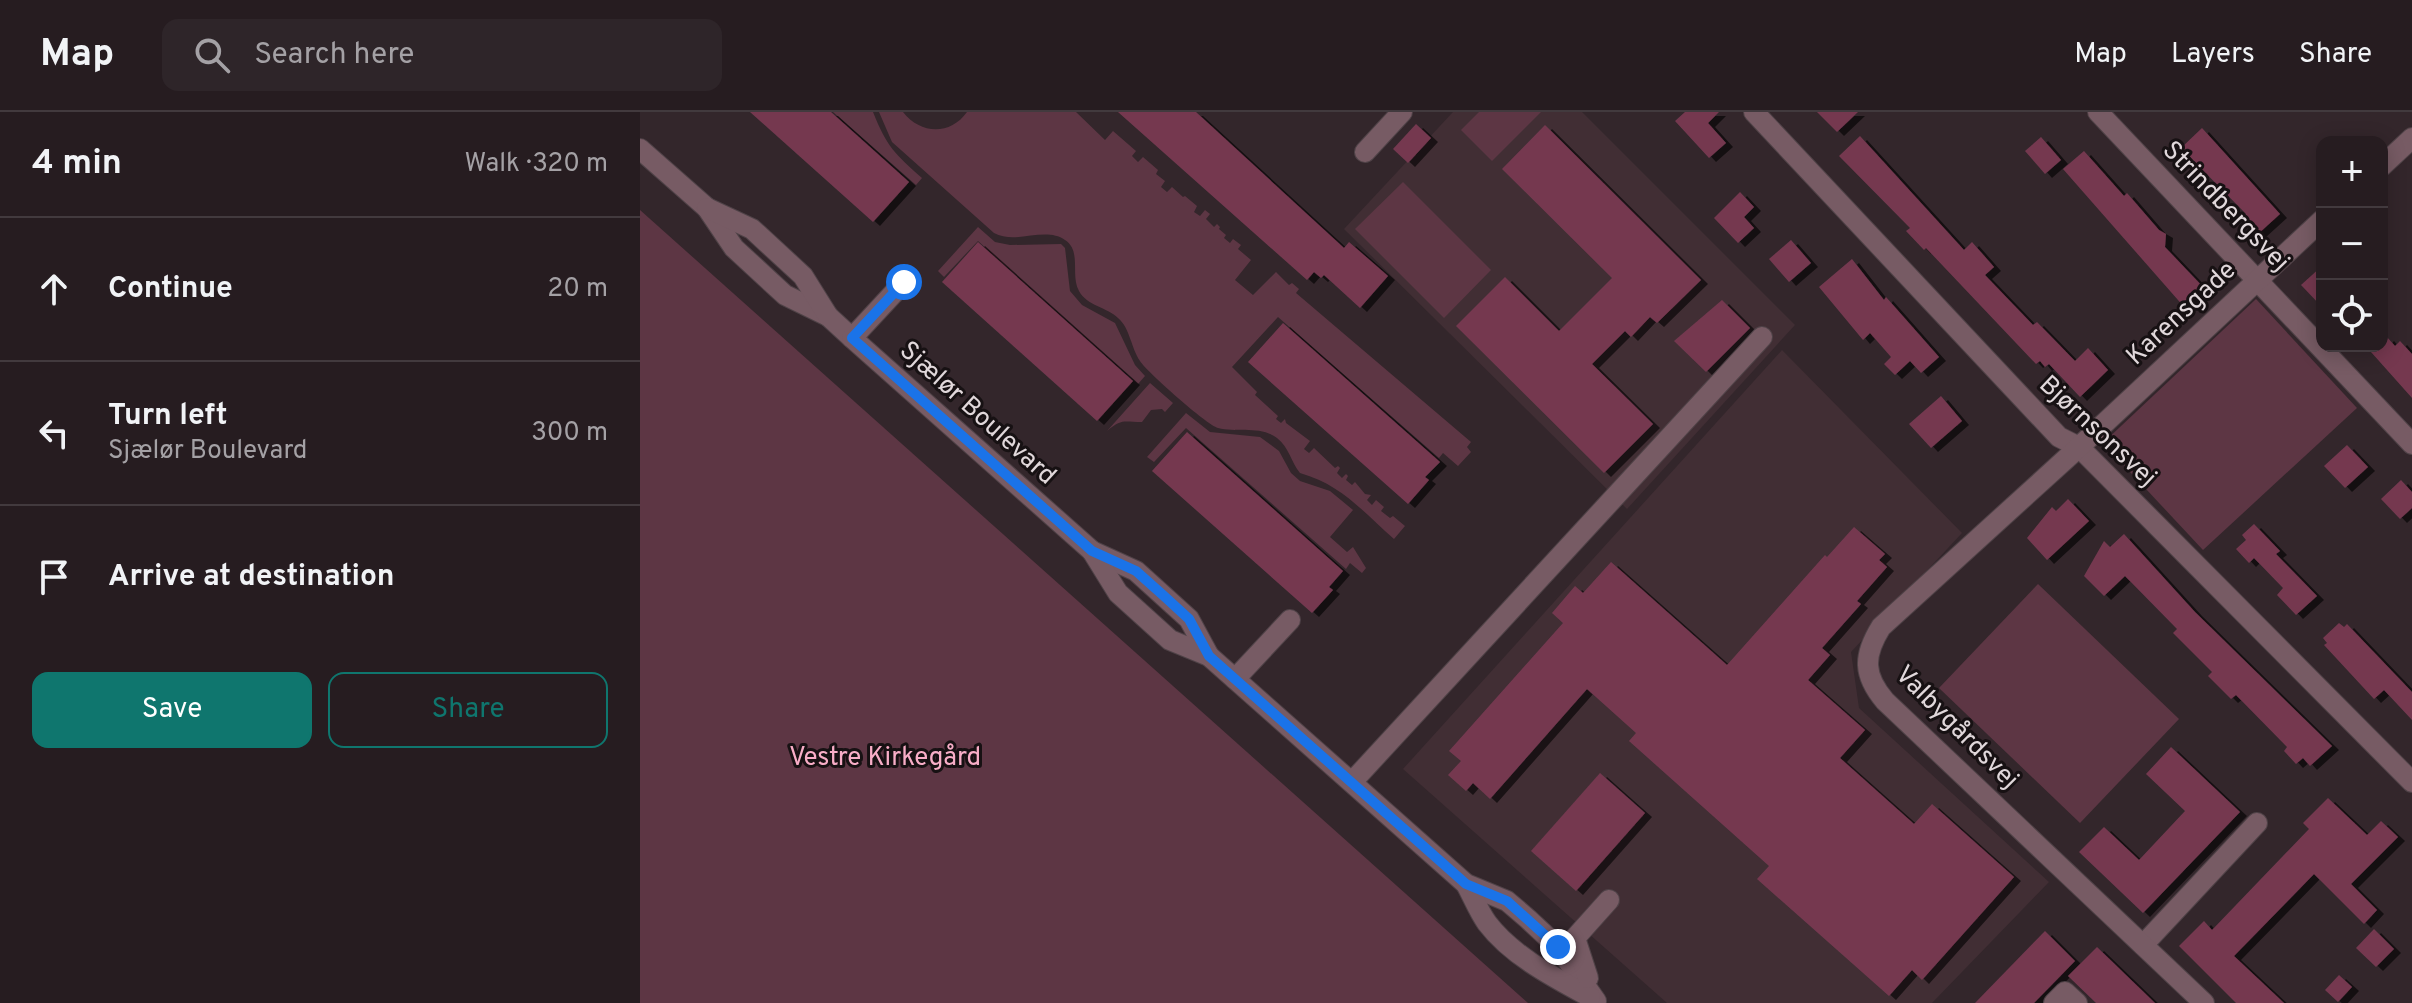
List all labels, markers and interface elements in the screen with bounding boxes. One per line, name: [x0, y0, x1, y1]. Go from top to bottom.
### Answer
search box: [162, 19, 722, 91]
text: Map: [40, 31, 114, 80]
icon: search: [190, 33, 234, 77]
text: Search here: [254, 37, 414, 74]
text: Map: [2074, 37, 2127, 73]
text: Layers: [2171, 37, 2255, 73]
text: Share: [2299, 37, 2372, 73]
street label: Strindbergsvej: [2154, 135, 2296, 279]
map controls: [2316, 136, 2388, 352]
button: +: [2316, 136, 2388, 208]
text: 4 min: [32, 143, 122, 186]
text: Walk · 320 m: [464, 148, 608, 181]
button: −: [2316, 208, 2388, 280]
street label: Karensgade: [2120, 255, 2244, 373]
route start: [886, 264, 922, 300]
icon: ahead: [32, 267, 76, 311]
text: Continue: [108, 271, 233, 308]
text: 20 m: [547, 273, 608, 306]
button: locate: [2316, 280, 2388, 352]
street label: Sjælør Boulevard: [892, 335, 1062, 493]
street label: Bjørnsonsvej: [2031, 369, 2163, 495]
text: Turn left: [108, 398, 228, 435]
icon: left: [32, 411, 76, 455]
text: 300 m: [531, 417, 608, 450]
text: Sjælør Boulevard: [108, 435, 307, 468]
icon: arrive: [32, 555, 76, 599]
text: Arrive at destination: [108, 559, 394, 596]
street label: Valbygårdsvej: [1887, 659, 2025, 797]
button: Save: [32, 672, 312, 748]
button: Share: [328, 672, 608, 748]
park label: Vestre Kirkegård: [789, 742, 981, 775]
route end: [1540, 929, 1576, 965]

